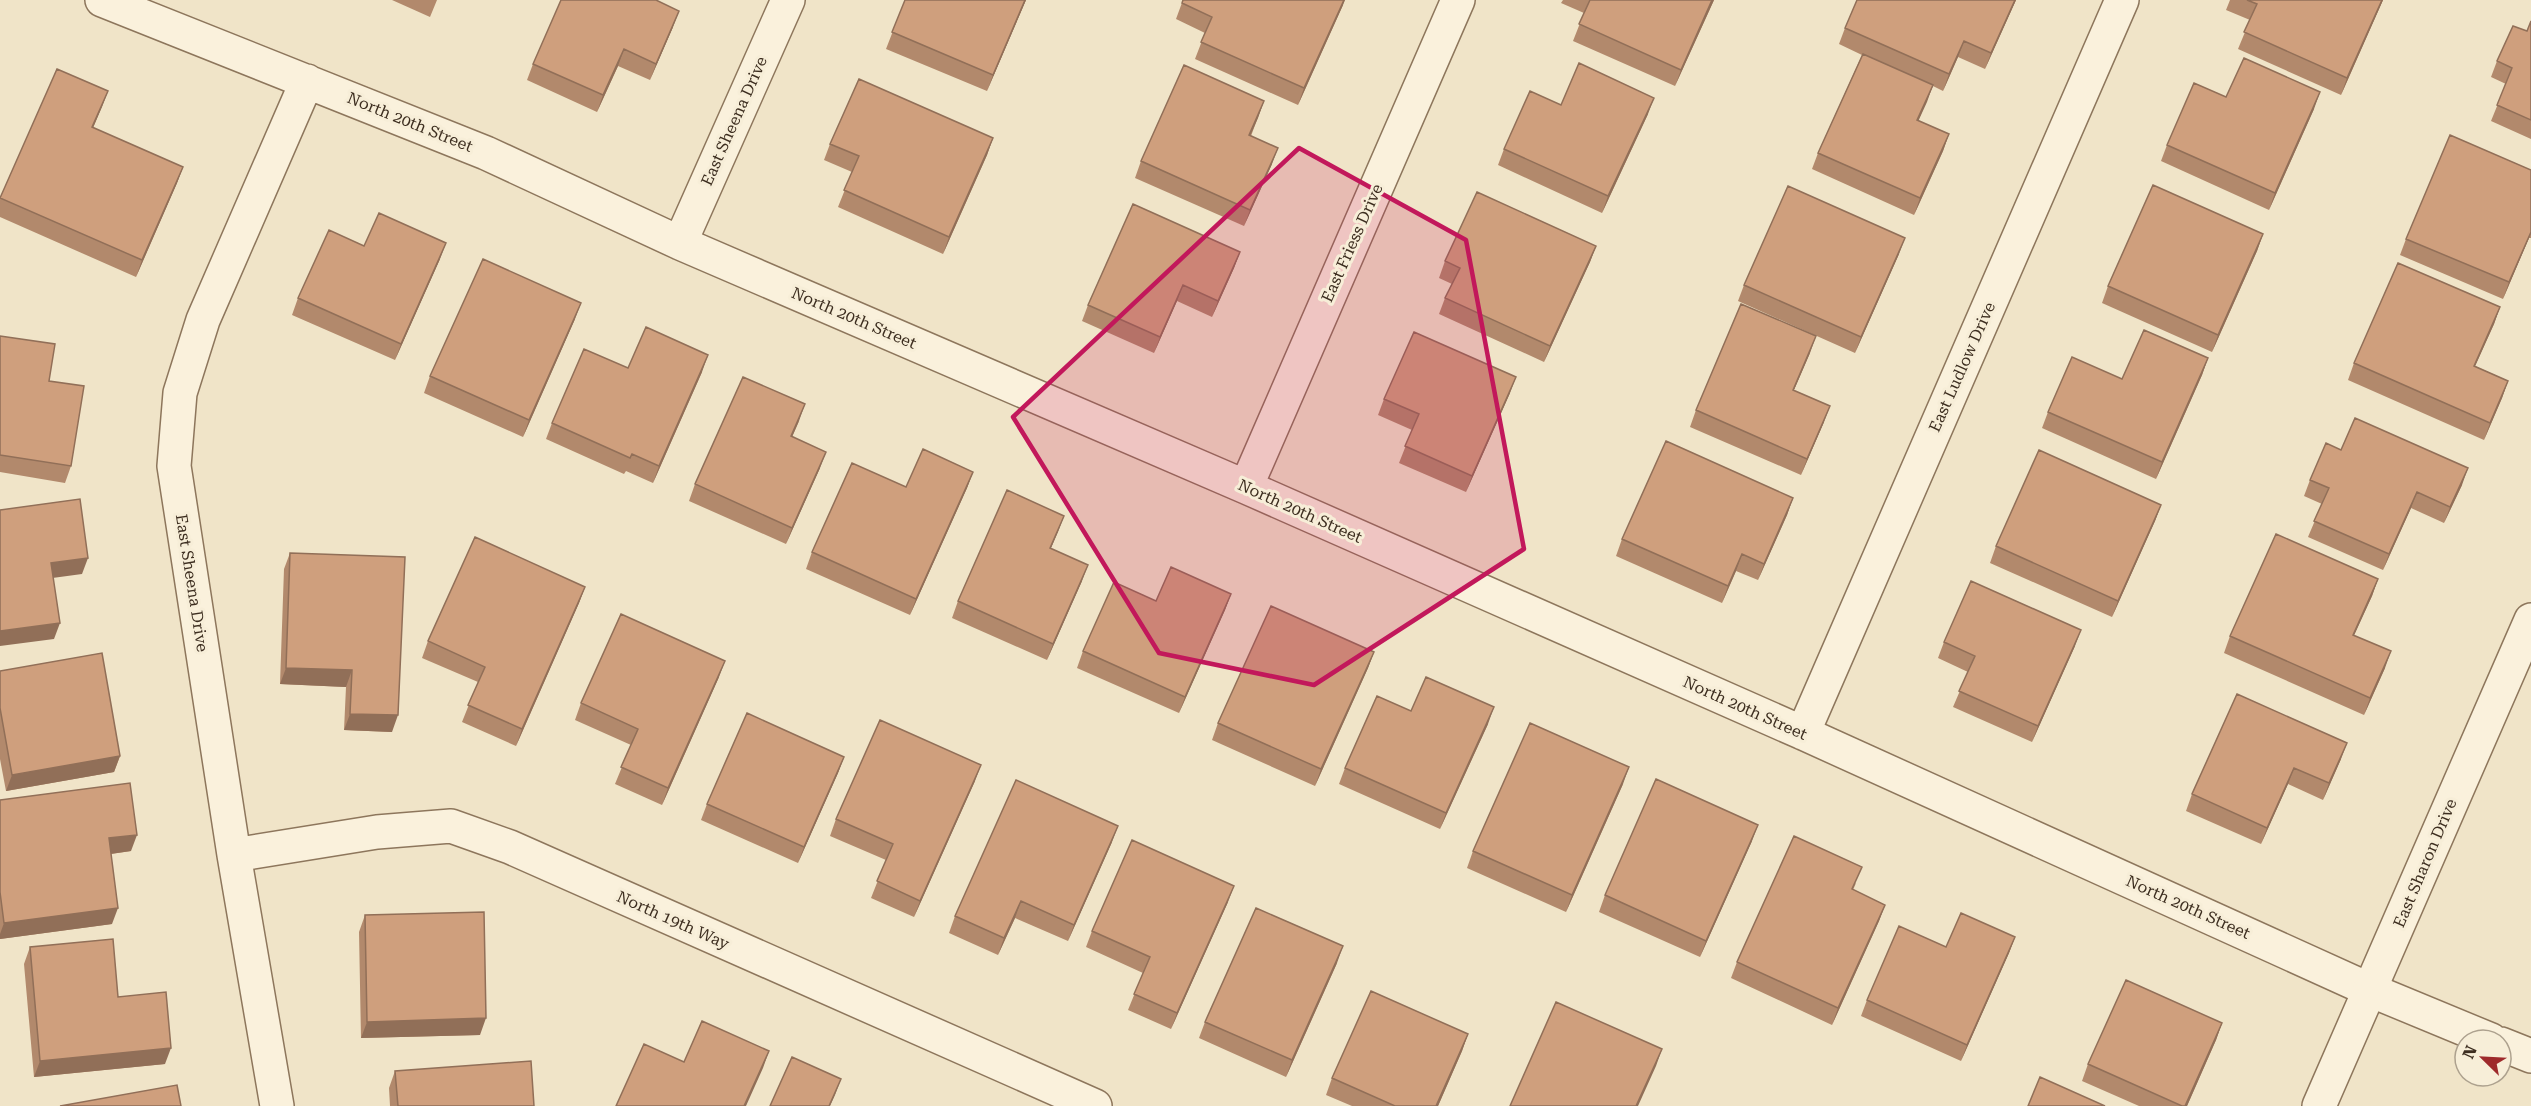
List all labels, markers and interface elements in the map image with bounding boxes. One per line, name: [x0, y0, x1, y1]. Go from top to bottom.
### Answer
street label: East Sheena Drive: [697, 53, 771, 189]
street label: North 20th Street: [344, 88, 476, 156]
street label: East Friess Drive: [1317, 181, 1387, 305]
street label: North 20th Street: [789, 283, 919, 353]
street label: East Ludlow Drive: [1925, 299, 1999, 435]
street label: North 20th Street: [1235, 475, 1365, 547]
street label: East Sheena Drive: [172, 513, 212, 654]
street label: North 20th Street: [1680, 672, 1810, 744]
street label: East Sharon Drive: [2389, 796, 2461, 930]
street label: North 20th Street: [2123, 871, 2253, 943]
street label: North 19th Way: [614, 887, 733, 954]
north arrow: [2453, 1028, 2513, 1088]
text: N: [2459, 1043, 2481, 1062]

